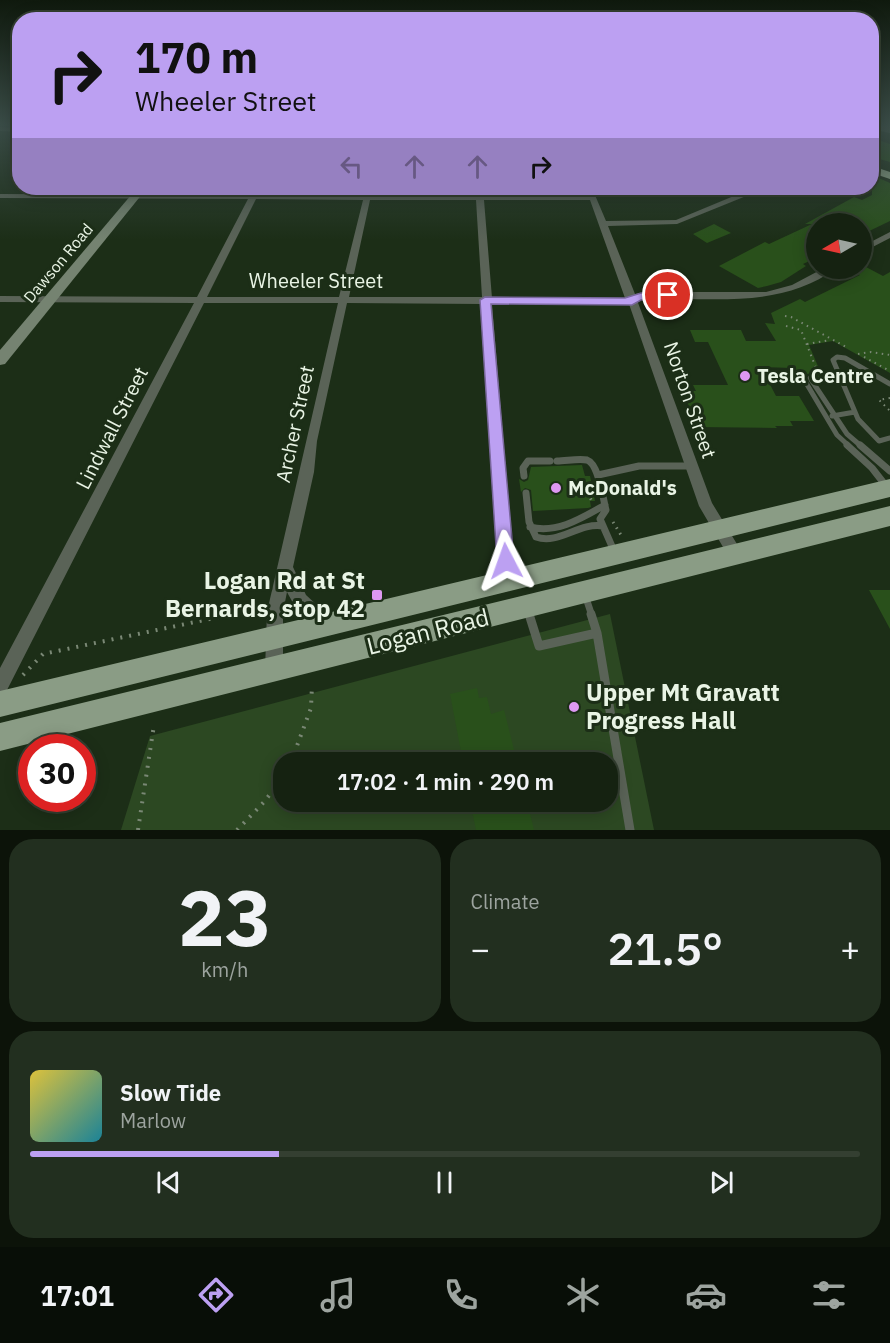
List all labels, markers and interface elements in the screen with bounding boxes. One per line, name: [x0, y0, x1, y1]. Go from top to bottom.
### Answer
text: 170 m: [135, 30, 258, 85]
icon: right: [36, 36, 114, 114]
text: Wheeler Street: [135, 83, 317, 118]
icon: left: [335, 150, 368, 183]
icon: ahead: [398, 150, 431, 183]
icon: ahead: [461, 150, 494, 183]
icon: right: [524, 150, 557, 183]
north arrow: [806, 213, 872, 279]
map controls: [806, 213, 872, 279]
street label: Dawson Road: [19, 219, 97, 307]
street label: Wheeler Street: [249, 267, 383, 294]
pin: [642, 269, 693, 320]
icon: arrive: [651, 278, 684, 311]
street label: Norton Street: [658, 338, 723, 462]
street label: Lindwall Street: [69, 362, 154, 494]
place label: Tesla Centre: [757, 362, 874, 389]
street label: Archer Street: [269, 363, 320, 485]
marker: Tesla Centre: [738, 369, 752, 383]
place label: McDonald's: [568, 474, 677, 501]
marker: McDonald's: [549, 481, 563, 495]
position arrow: [474, 529, 538, 593]
place label: Logan Rd at St Bernards, stop 42: [165, 564, 365, 624]
marker: Logan Rd at St Bernards, stop 42: [370, 588, 384, 602]
street label: Logan Road: [363, 600, 492, 662]
place label: Upper Mt Gravatt Progress Hall: [586, 676, 780, 736]
marker: Upper Mt Gravatt Progress Hall: [567, 700, 581, 714]
speed limit sign: 30: [18, 734, 96, 812]
text: 17:02 · 1 min · 290 m: [337, 767, 554, 796]
text: 23: [178, 866, 272, 967]
text: Climate: [471, 888, 539, 915]
text: 21.5°: [607, 919, 723, 977]
text: −: [471, 927, 490, 970]
text: +: [840, 927, 860, 970]
text: km/h: [201, 956, 248, 983]
text: Slow Tide: [120, 1078, 221, 1107]
text: Marlow: [120, 1107, 186, 1134]
icon: previous: [152, 1166, 185, 1199]
icon: pause: [428, 1166, 461, 1199]
icon: next: [705, 1166, 738, 1199]
icon: directions: [195, 1274, 237, 1316]
icon: music: [317, 1274, 359, 1316]
icon: phone: [440, 1274, 482, 1316]
icon: climate: [562, 1274, 604, 1316]
icon: car: [685, 1274, 727, 1316]
icon: filters: [808, 1274, 850, 1316]
text: 17:01: [40, 1278, 114, 1313]

